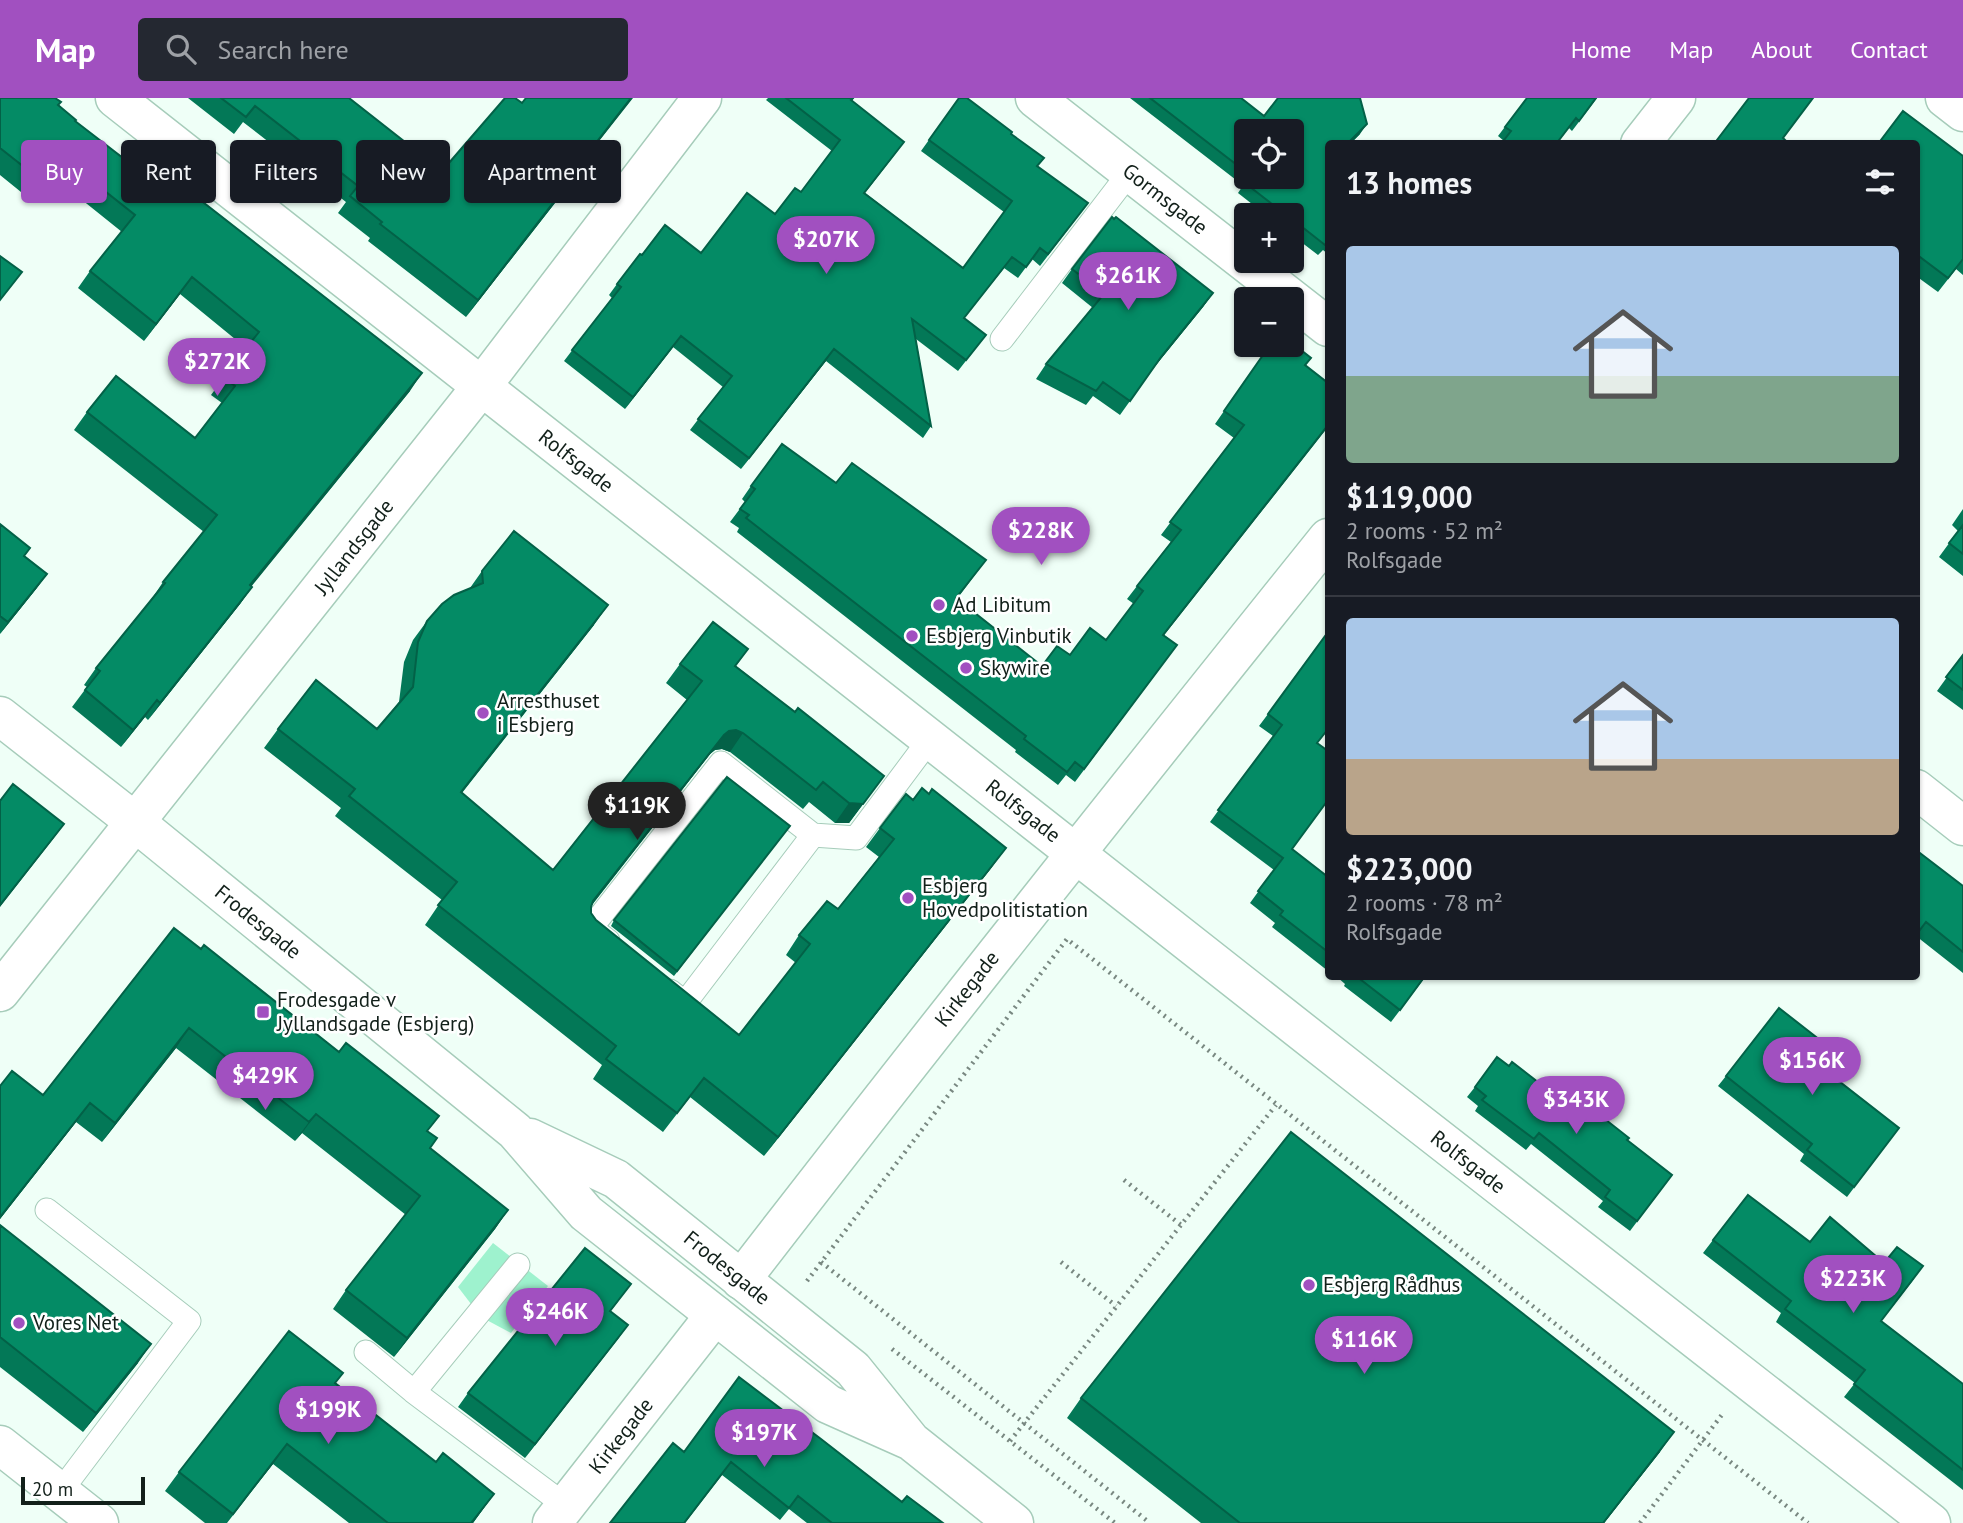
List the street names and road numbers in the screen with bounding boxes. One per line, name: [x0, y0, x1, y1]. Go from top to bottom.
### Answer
street label: Gormsgade: [1117, 157, 1213, 240]
street label: Rolfsgade: [533, 423, 619, 498]
street label: Jyllandsgade: [307, 494, 399, 601]
street label: Rolfsgade: [980, 773, 1066, 848]
street label: Frodesgade: [210, 878, 307, 965]
street label: Kirkegade: [928, 945, 1005, 1032]
street label: Rolfsgade: [1425, 1124, 1511, 1199]
street label: Frodesgade: [679, 1224, 776, 1311]
street label: Kirkegade: [582, 1392, 659, 1479]

